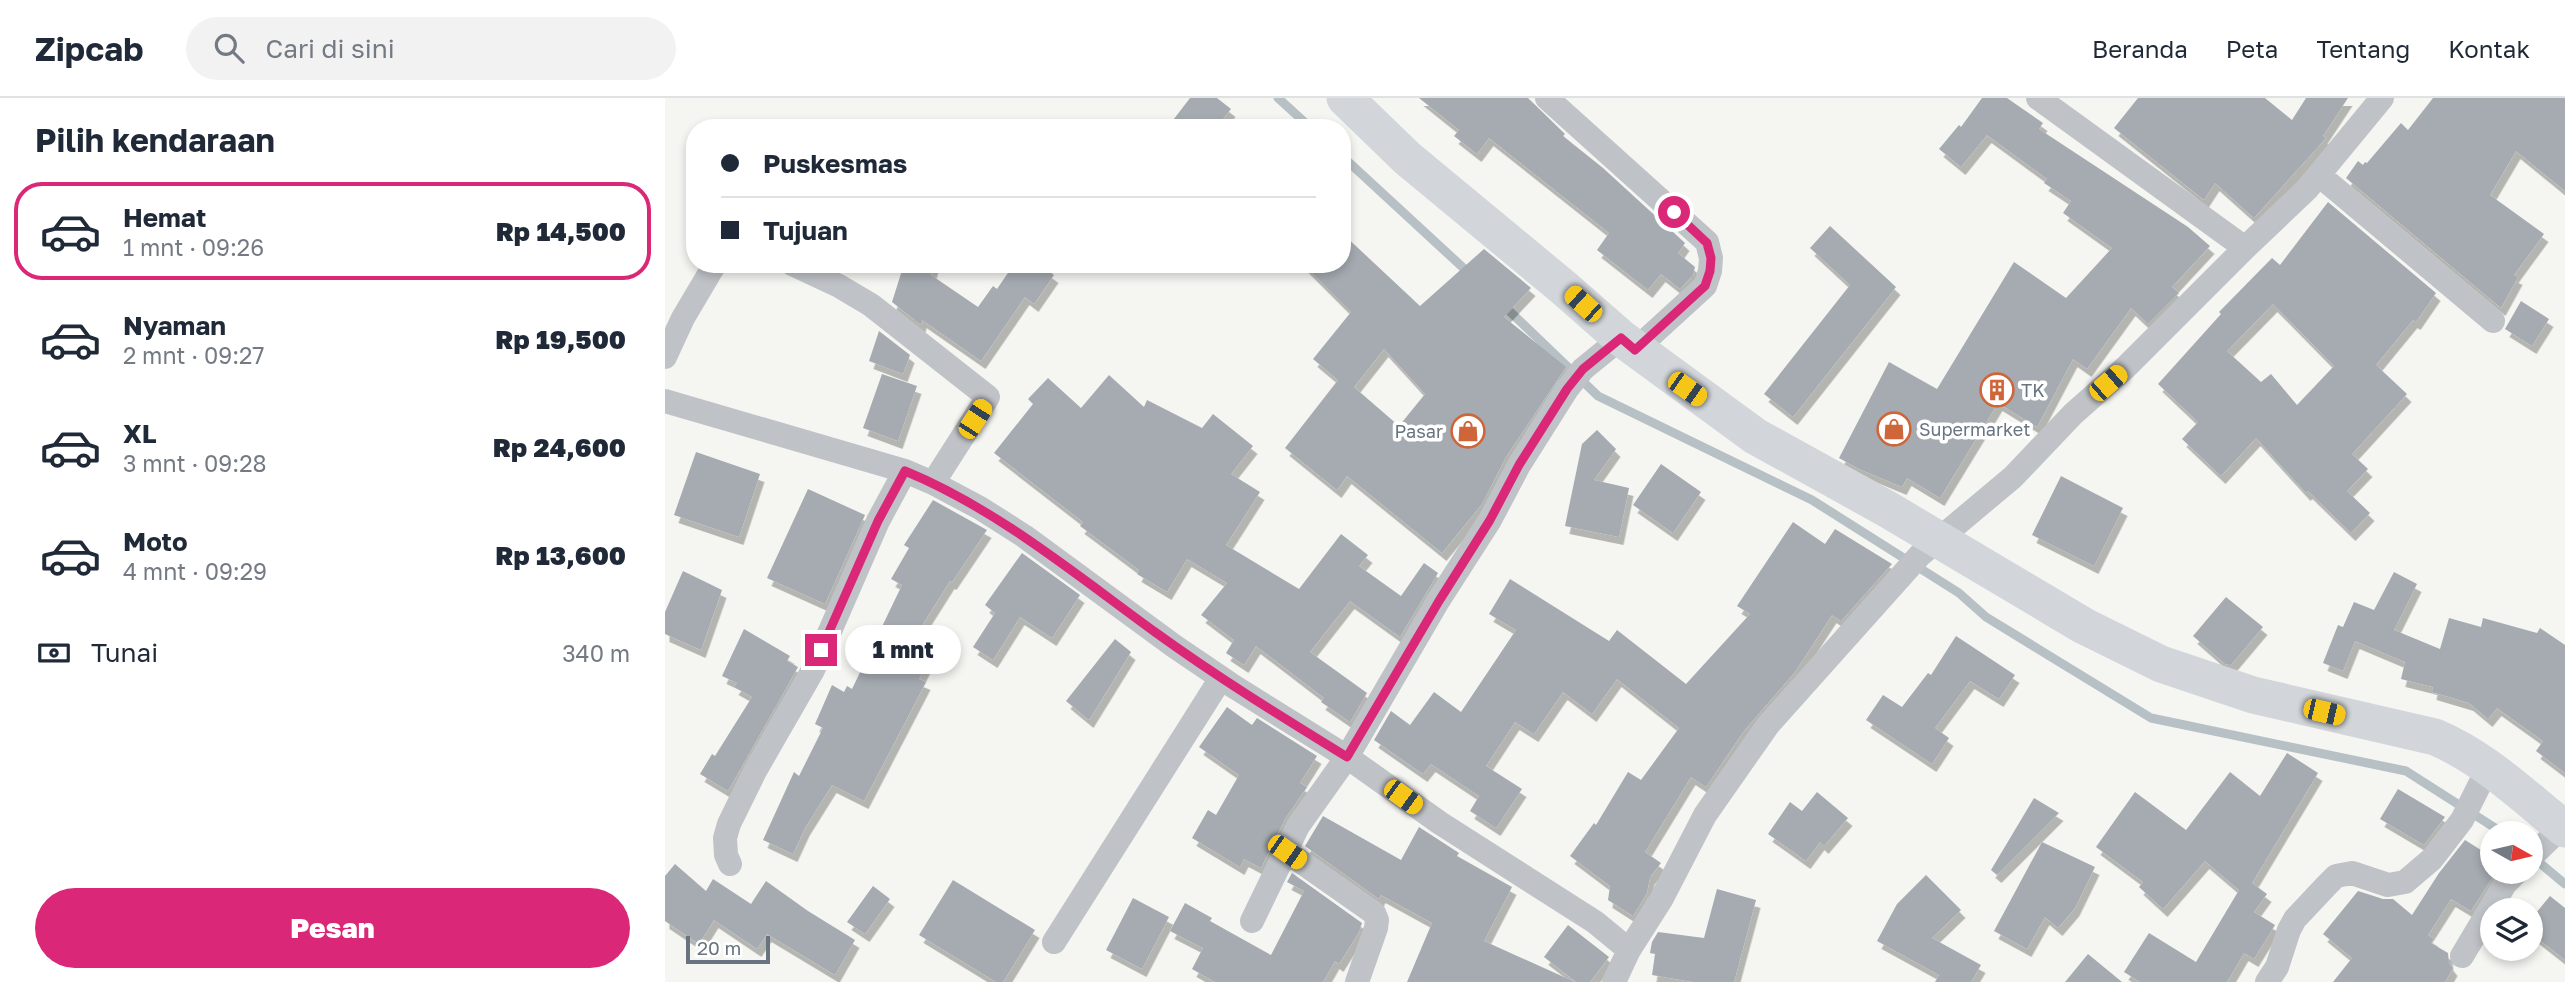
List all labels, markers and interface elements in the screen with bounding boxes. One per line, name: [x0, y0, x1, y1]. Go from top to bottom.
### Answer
search box: [186, 17, 676, 80]
text: Zipcab: [35, 29, 144, 68]
icon: search: [210, 29, 248, 67]
text: Cari di sini: [266, 33, 395, 64]
text: Beranda: [2092, 34, 2188, 63]
text: Peta: [2226, 34, 2278, 63]
text: Tentang: [2316, 34, 2410, 63]
text: Kontak: [2448, 34, 2530, 63]
text: Pilih kendaraan: [35, 121, 275, 159]
text: Puskesmas: [763, 148, 907, 179]
route start: [1658, 196, 1690, 228]
icon: car: [39, 200, 102, 263]
text: Hemat: [123, 202, 206, 233]
text: Tujuan: [763, 215, 848, 246]
text: Rp 14,500: [496, 216, 626, 247]
text: 1 mnt · 09:26: [123, 233, 264, 261]
car: [1561, 282, 1606, 326]
icon: car: [39, 308, 102, 371]
text: Nyaman: [123, 310, 226, 341]
text: Rp 19,500: [495, 324, 626, 355]
text: 2 mnt · 09:27: [123, 341, 265, 369]
car: [2086, 361, 2131, 405]
car: [1664, 368, 1711, 410]
building icon: TK: [1978, 371, 2016, 409]
place label: TK: [2021, 379, 2045, 401]
car: [955, 396, 996, 442]
shop icon: Supermarket: [1875, 410, 1913, 448]
shop icon: Pasar: [1449, 412, 1487, 450]
icon: car: [39, 416, 102, 479]
text: XL: [123, 418, 157, 449]
place label: Supermarket: [1919, 418, 2031, 440]
place label: Pasar: [1394, 420, 1443, 442]
text: Rp 24,600: [493, 432, 626, 463]
text: 3 mnt · 09:28: [123, 449, 267, 477]
icon: car: [39, 524, 102, 587]
text: Moto: [123, 526, 188, 557]
text: Rp 13,600: [495, 540, 626, 571]
text: 4 mnt · 09:29: [123, 557, 267, 585]
callout: 1 mnt: [845, 626, 961, 674]
icon: cash: [35, 634, 73, 672]
route end: [805, 634, 837, 666]
text: 1 mnt: [872, 635, 934, 663]
text: Tunai: [91, 637, 158, 668]
text: 340 m: [562, 639, 630, 667]
car: [2302, 697, 2347, 727]
car: [1380, 776, 1427, 818]
north arrow: [2480, 821, 2543, 884]
map controls: [2480, 821, 2543, 961]
car: [1264, 831, 1311, 873]
button: Pesan: [35, 888, 630, 968]
button: layers: [2480, 898, 2543, 961]
scale bar: [686, 933, 770, 965]
text: 20 m: [697, 936, 741, 959]

